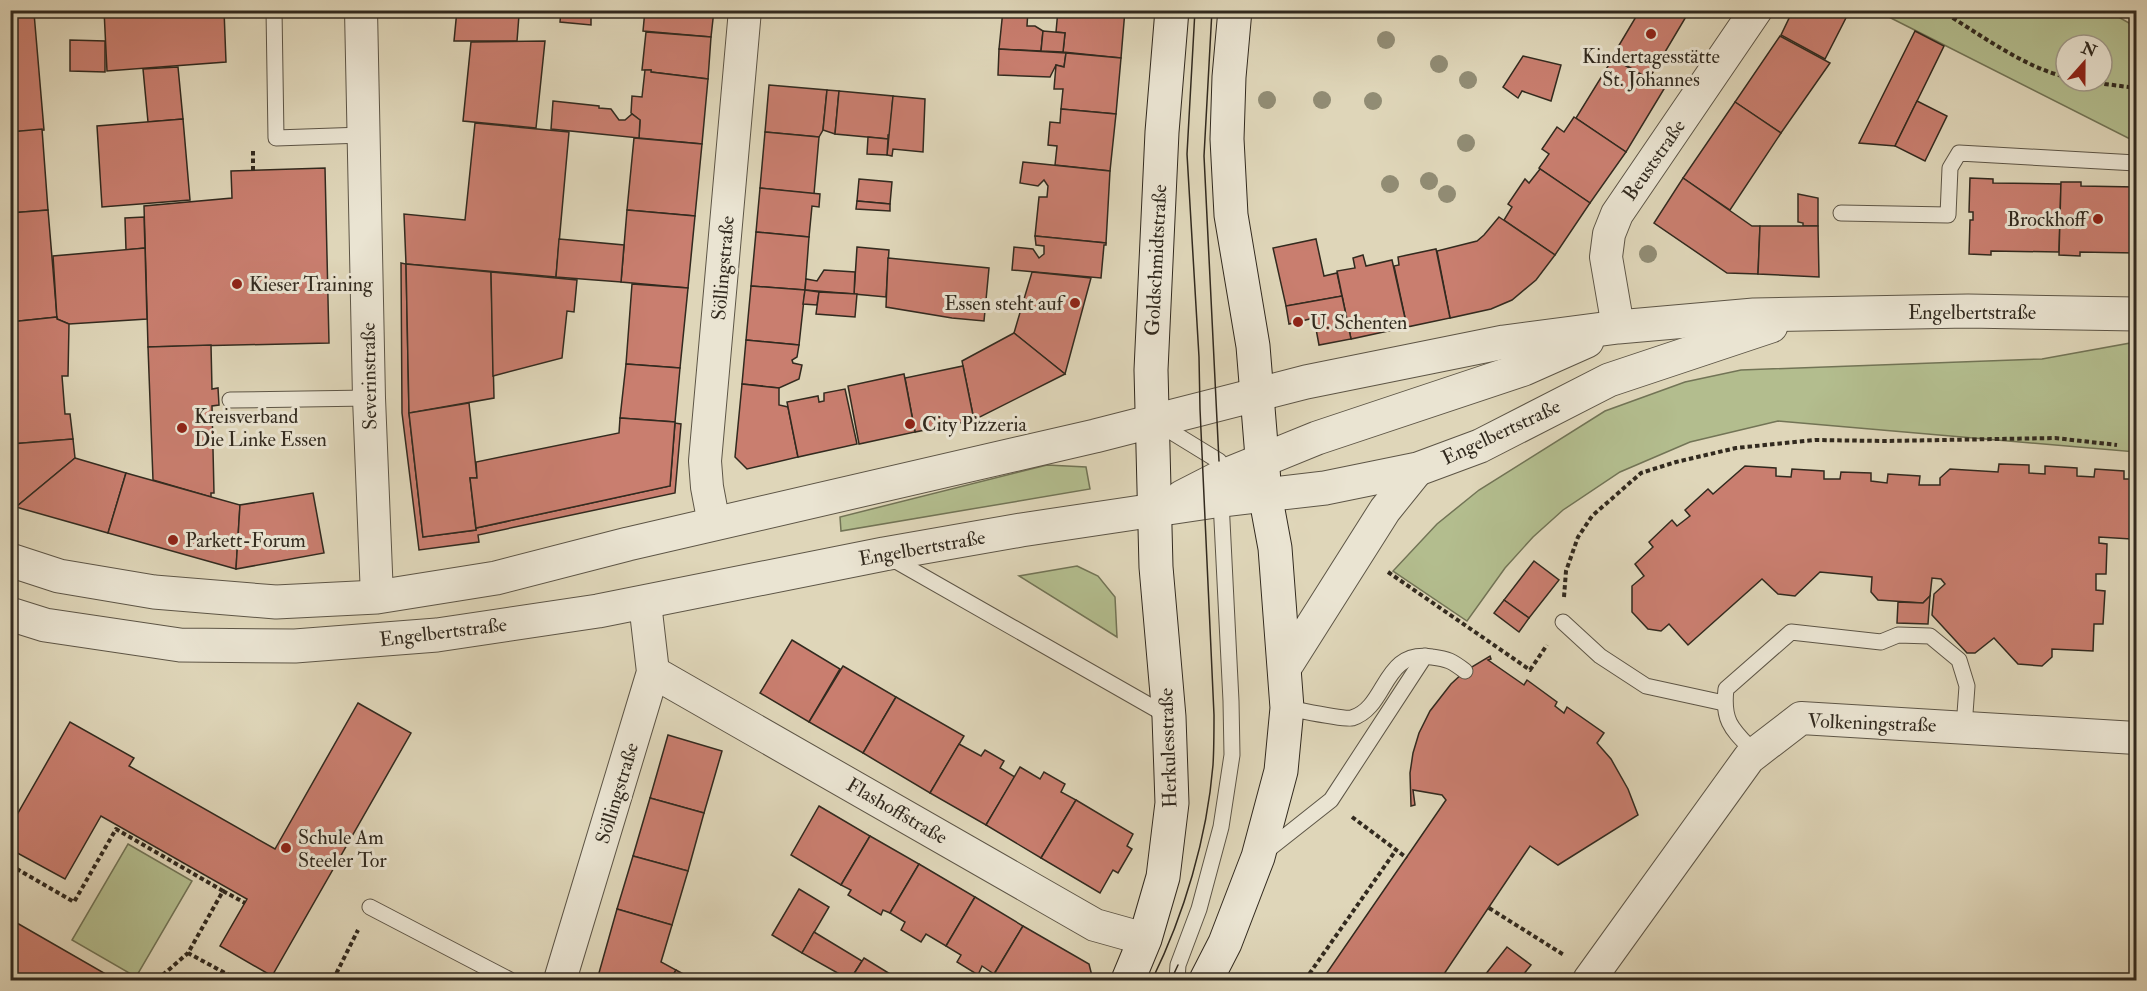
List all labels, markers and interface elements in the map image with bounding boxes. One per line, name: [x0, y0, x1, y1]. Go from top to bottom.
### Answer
marker: Kindertagesstätte St. Johannes: [1644, 27, 1658, 41]
north arrow: [2054, 33, 2114, 93]
text: N: [2078, 38, 2100, 62]
place label: Kindertagesstätte St. Johannes: [1582, 44, 1720, 92]
street label: Beuststraße: [1617, 115, 1691, 205]
street label: Goldschmidtstraße: [1140, 184, 1172, 336]
place label: Brockhoff: [2007, 207, 2090, 232]
marker: Brockhoff: [2091, 212, 2105, 226]
street label: Söllingstraße: [706, 215, 740, 321]
place label: Kieser Training: [249, 272, 374, 297]
marker: Kieser Training: [230, 277, 244, 291]
place label: Essen steht auf: [944, 291, 1067, 316]
marker: Essen steht auf: [1068, 296, 1082, 310]
street label: Engelbertstraße: [1908, 300, 2036, 325]
place label: U. Schenten: [1310, 310, 1407, 335]
marker: U. Schenten: [1291, 315, 1305, 329]
street label: Severinstraße: [356, 322, 382, 430]
street label: Engelbertstraße: [1438, 394, 1564, 470]
place label: Kreisverband Die Linke Essen: [194, 404, 327, 452]
place label: City Pizzeria: [922, 412, 1028, 437]
marker: City Pizzeria: [903, 417, 917, 431]
marker: Kreisverband Die Linke Essen: [175, 421, 189, 435]
street label: Engelbertstraße: [857, 525, 987, 571]
place label: Parkett-Forum: [185, 528, 306, 553]
marker: Parkett-Forum: [166, 533, 180, 547]
street label: Engelbertstraße: [378, 612, 508, 652]
street label: Herkulesstraße: [1153, 688, 1183, 808]
street label: Volkeningstraße: [1807, 708, 1937, 738]
street label: Söllingstraße: [590, 739, 644, 847]
street label: Flashoffstraße: [842, 772, 952, 850]
place label: Schule Am Steeler Tor: [298, 825, 387, 873]
marker: Schule Am Steeler Tor: [279, 841, 293, 855]

